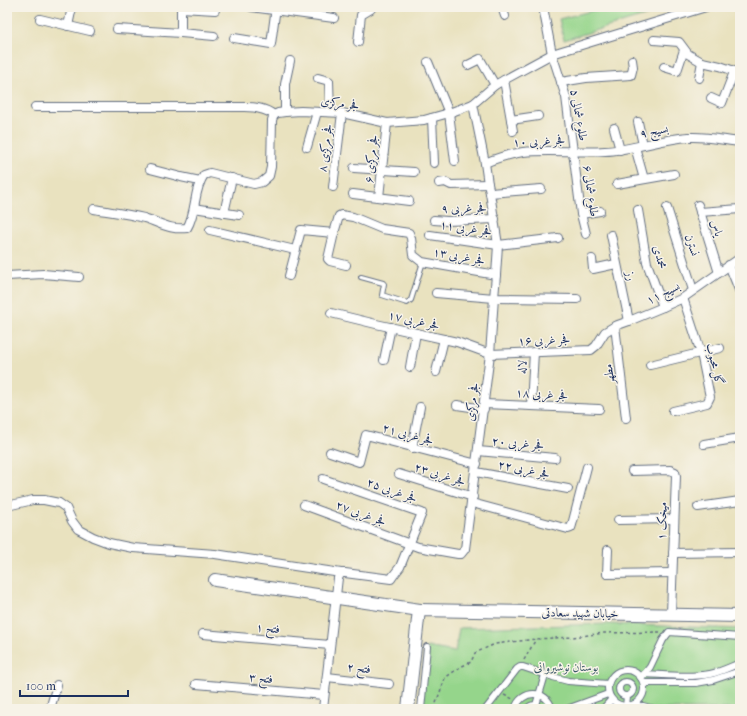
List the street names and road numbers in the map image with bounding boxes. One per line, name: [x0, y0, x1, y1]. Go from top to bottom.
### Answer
street label: طلوع شمالی ۵: [564, 88, 590, 143]
street label: فجر مرکزی: [319, 93, 360, 115]
street label: بسیج ۹: [639, 121, 671, 145]
street label: فجر مرکزی ۸: [315, 123, 337, 173]
street label: فجر غربی ۱۰: [512, 133, 566, 151]
street label: فجر مرکزی ۶: [361, 134, 383, 184]
street label: طلوع شمالی ۶: [576, 164, 602, 219]
street label: فجر غربی ۹: [441, 201, 487, 217]
street label: فجر غربی ۱۱: [439, 217, 493, 241]
street label: یاس: [707, 218, 726, 239]
street label: نسترن: [682, 232, 702, 258]
street label: محمدی: [650, 244, 670, 270]
street label: فجر غربی ۱۳: [432, 245, 486, 269]
street label: رز: [623, 269, 639, 282]
street label: بسیج ۱۱: [644, 279, 684, 311]
street label: فجر غربی ۱۷: [386, 308, 441, 334]
street label: فجر غربی ۱۶: [518, 332, 571, 350]
street label: گل محبوب: [701, 342, 728, 387]
street label: لاله: [515, 359, 529, 374]
street label: مطهر: [601, 363, 618, 387]
street label: فجر مرکزی: [463, 382, 483, 422]
street label: فجر غربی ۱۸: [515, 386, 569, 404]
street label: فجر غربی ۲۱: [380, 420, 435, 450]
street label: فجر غربی ۲۰: [491, 434, 545, 454]
street label: فجر غربی ۲۲: [497, 457, 551, 483]
street label: فجر غربی ۲۳: [412, 460, 467, 490]
street label: فجر غربی ۲۵: [364, 475, 419, 507]
street label: فجر غربی ۲۷: [333, 497, 388, 530]
street label: میخک ۱: [654, 502, 670, 540]
street label: خیابان شهید سعادتی: [541, 605, 619, 622]
street label: فتح ۱: [255, 620, 280, 640]
street label: فتح ۲: [346, 660, 372, 680]
street label: فتح ۳: [248, 670, 273, 690]

